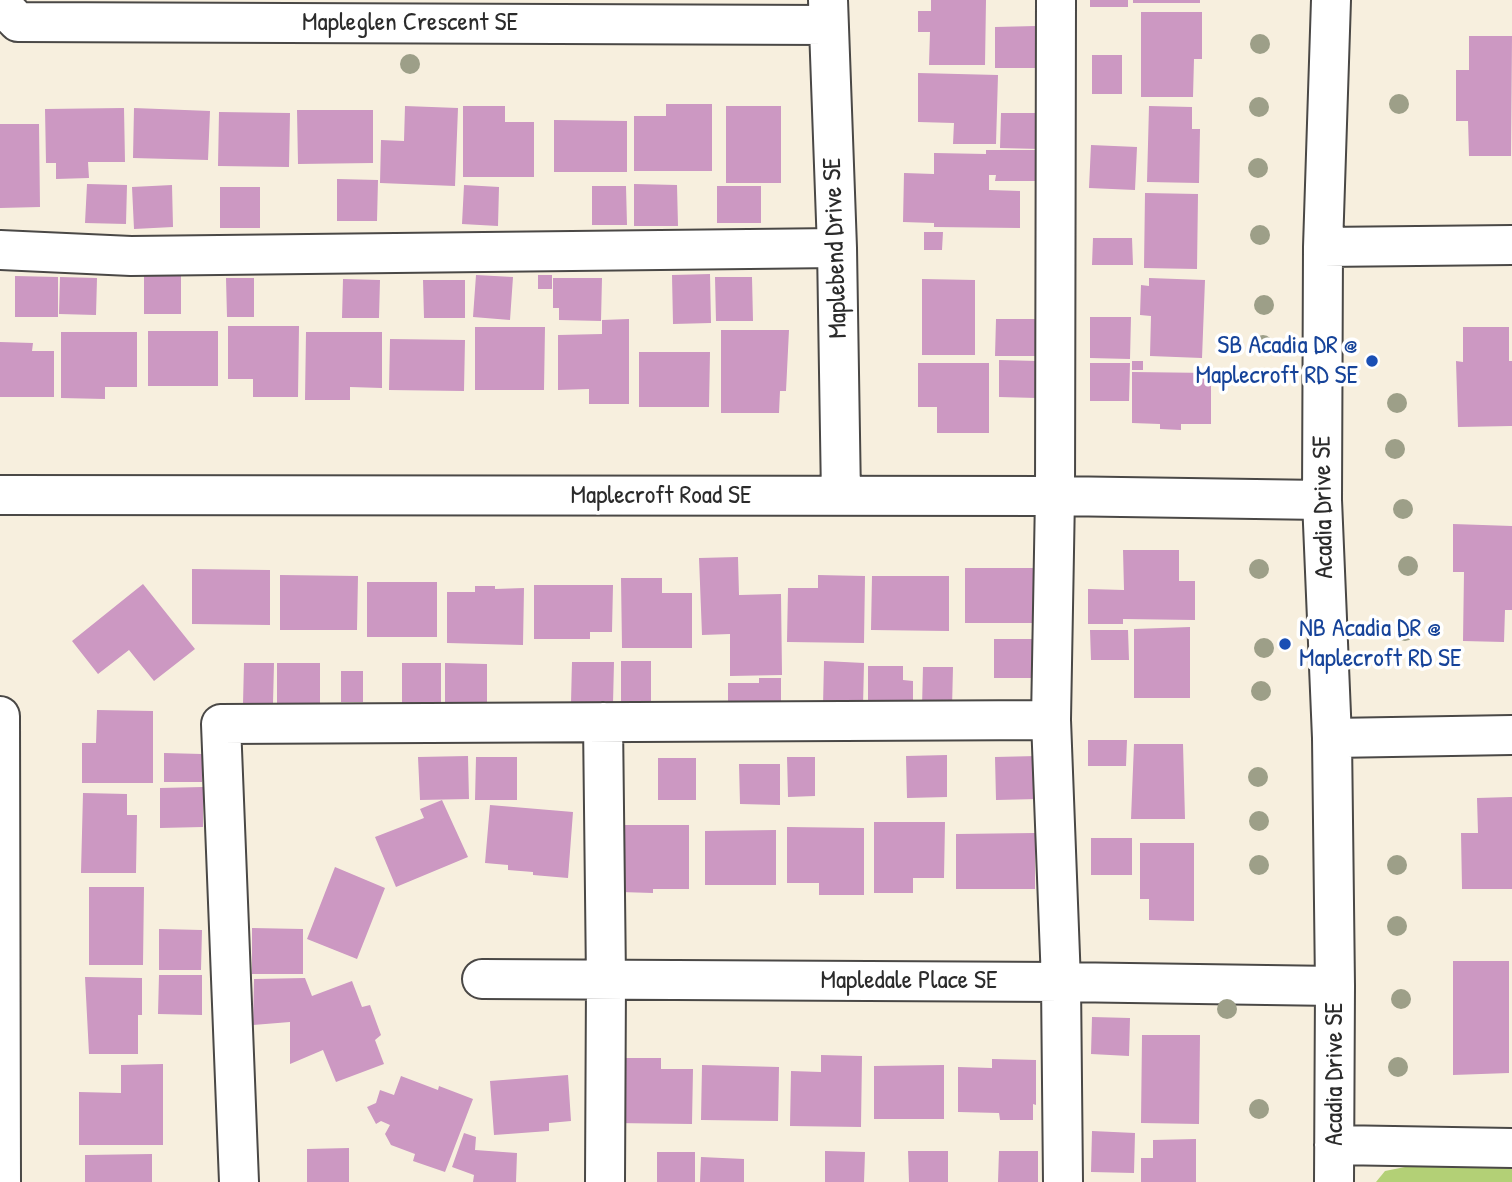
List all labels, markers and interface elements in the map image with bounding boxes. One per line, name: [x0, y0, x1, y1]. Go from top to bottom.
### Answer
street label: Mapleglen Crescent SE: [302, 7, 518, 39]
street label: Maplebend Drive SE: [817, 157, 855, 339]
place label: SB Acadia DR @ Maplecroft RD SE: [1196, 330, 1358, 392]
marker: SB Acadia DR @ Maplecroft RD SE: [1364, 353, 1380, 369]
street label: Acadia Drive SE: [1307, 435, 1341, 579]
street label: Maplecroft Road SE: [571, 480, 751, 512]
place label: NB Acadia DR @ Maplecroft RD SE: [1299, 613, 1461, 674]
marker: NB Acadia DR @ Maplecroft RD SE: [1277, 636, 1293, 652]
street label: Mapledale Place SE: [820, 965, 998, 997]
street label: Acadia Drive SE: [1319, 1002, 1351, 1146]

